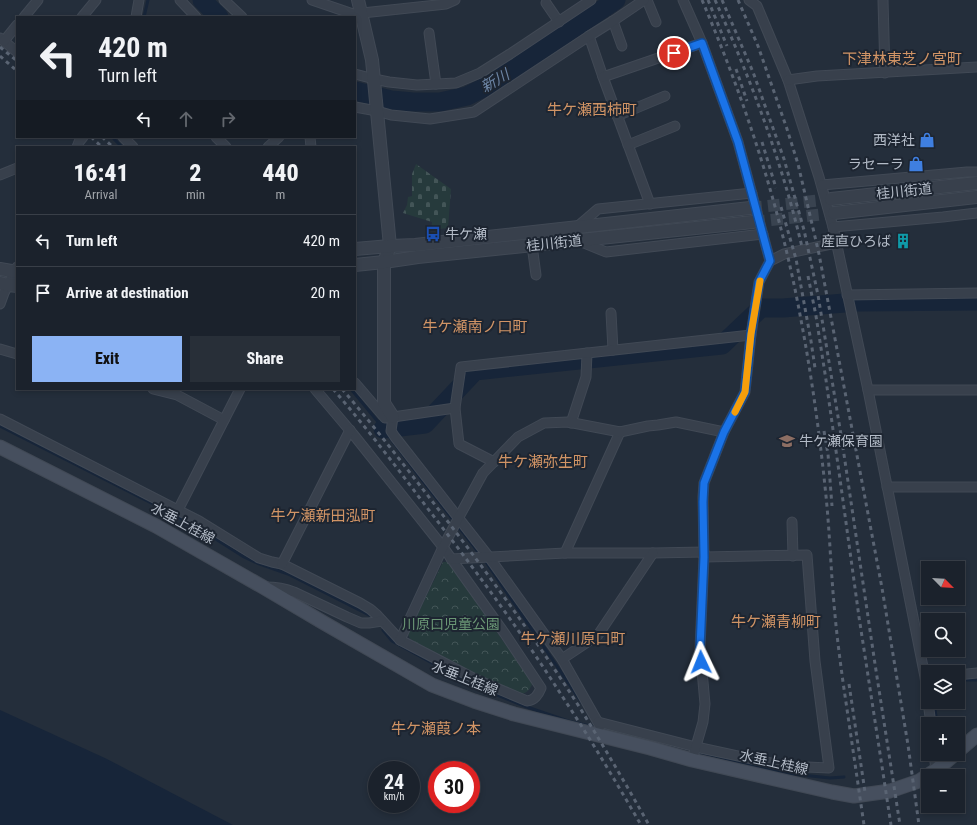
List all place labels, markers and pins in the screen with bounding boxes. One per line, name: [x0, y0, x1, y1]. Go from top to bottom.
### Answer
pin: [657, 36, 691, 70]
shop icon: 西洋社: [918, 131, 936, 149]
place label: 西洋社: [873, 132, 915, 148]
shop icon: ラセーラ: [907, 155, 925, 173]
place label: ラセーラ: [848, 156, 904, 172]
bus stop icon: 牛ケ瀬: [424, 225, 442, 243]
place label: 牛ケ瀬: [445, 226, 487, 242]
building icon: 産直ひろば: [894, 232, 912, 250]
place label: 産直ひろば: [821, 233, 891, 249]
school or university icon: 牛ケ瀬保育園: [778, 432, 796, 450]
place label: 牛ケ瀬保育園: [799, 433, 883, 449]

